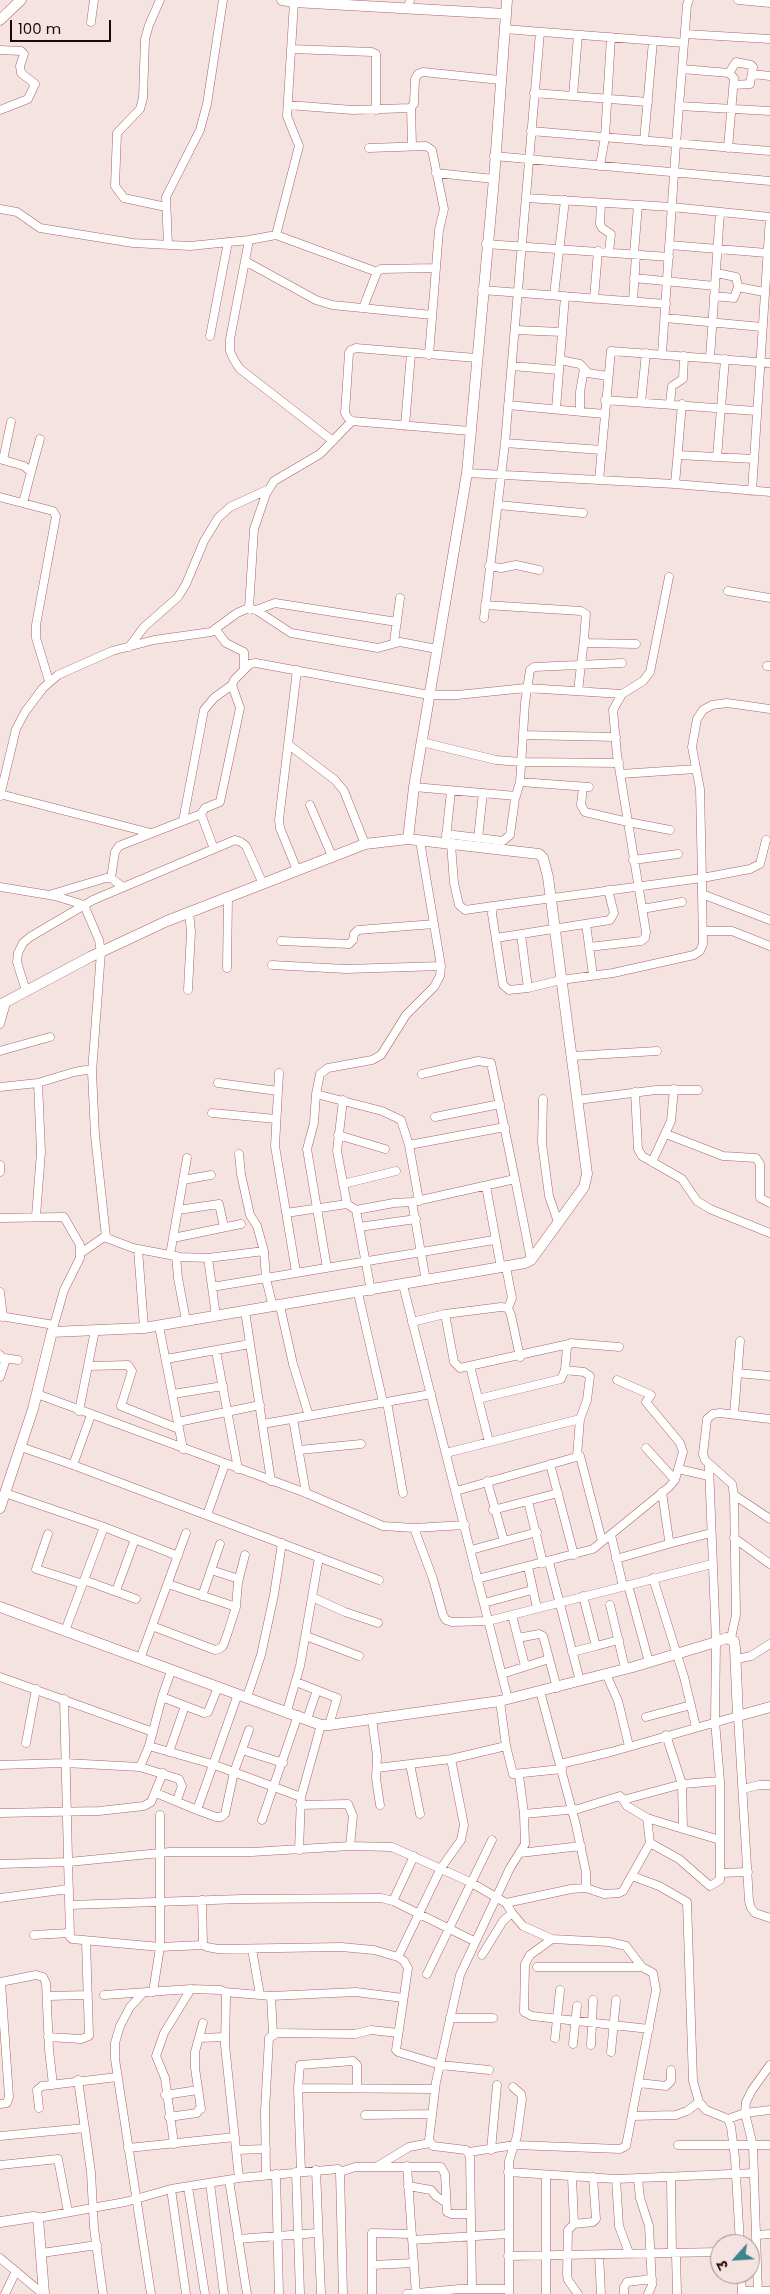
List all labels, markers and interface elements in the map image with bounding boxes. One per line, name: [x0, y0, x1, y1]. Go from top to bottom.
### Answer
scale bar: [12, 10, 114, 42]
text: 100 m: [18, 18, 61, 39]
north arrow: [710, 2234, 760, 2284]
text: उ: [712, 2257, 733, 2273]

